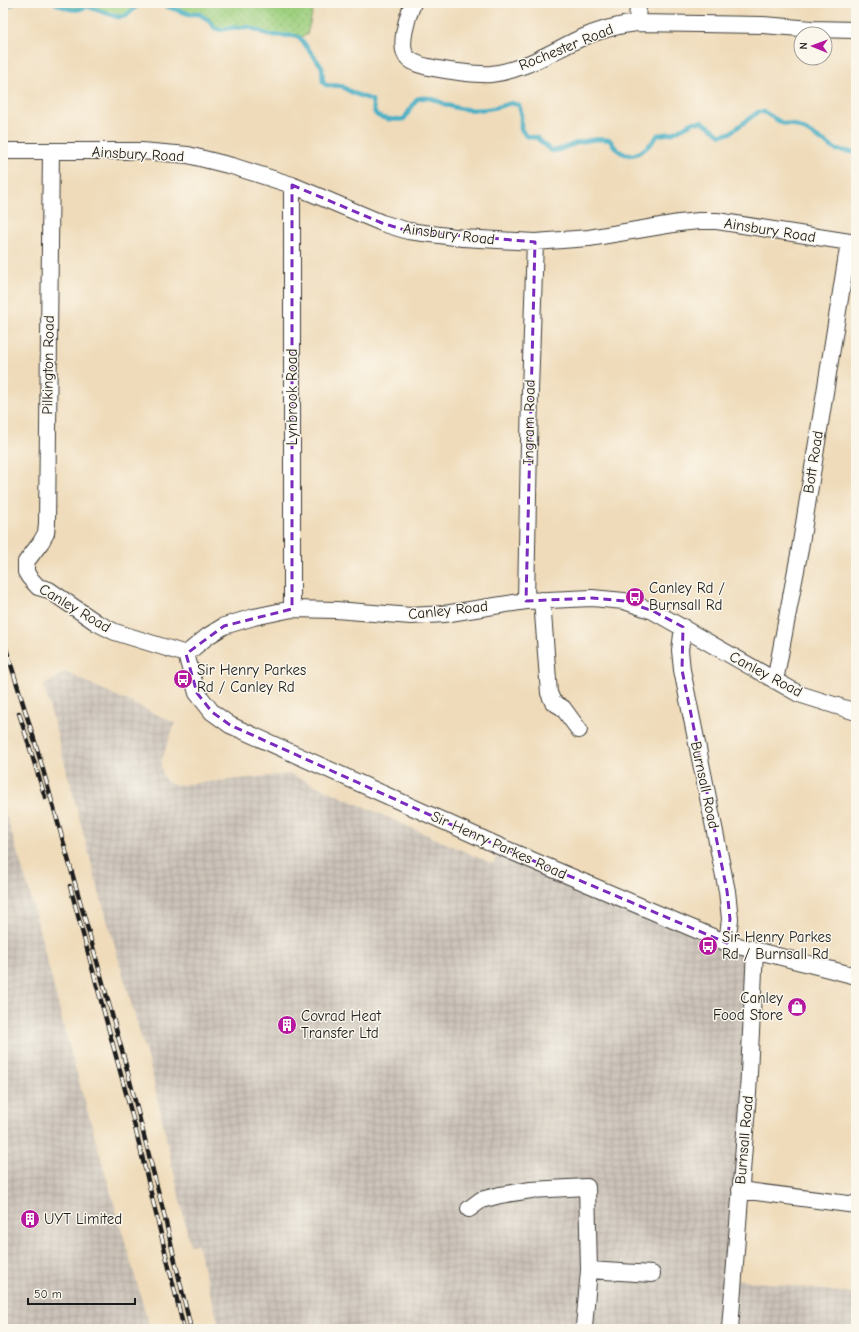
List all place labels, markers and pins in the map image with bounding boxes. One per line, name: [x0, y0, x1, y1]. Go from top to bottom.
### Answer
place label: Canley Rd / Burnsall Rd: [649, 579, 725, 614]
bus stop icon: Canley Rd / Burnsall Rd: [624, 586, 646, 608]
place label: Sir Henry Parkes Rd / Canley Rd: [197, 661, 306, 696]
bus stop icon: Sir Henry Parkes Rd / Canley Rd: [172, 668, 194, 690]
place label: Sir Henry Parkes Rd / Burnsall Rd: [722, 928, 831, 963]
bus stop icon: Sir Henry Parkes Rd / Burnsall Rd: [697, 935, 719, 957]
place label: Canley Food Store: [713, 989, 783, 1024]
shop icon: Canley Food Store: [786, 996, 808, 1018]
place label: Covrad Heat Transfer Ltd: [301, 1007, 382, 1042]
building icon: Covrad Heat Transfer Ltd: [276, 1014, 298, 1036]
building icon: UYT Limited: [19, 1208, 41, 1230]
place label: UYT Limited: [44, 1210, 122, 1228]

